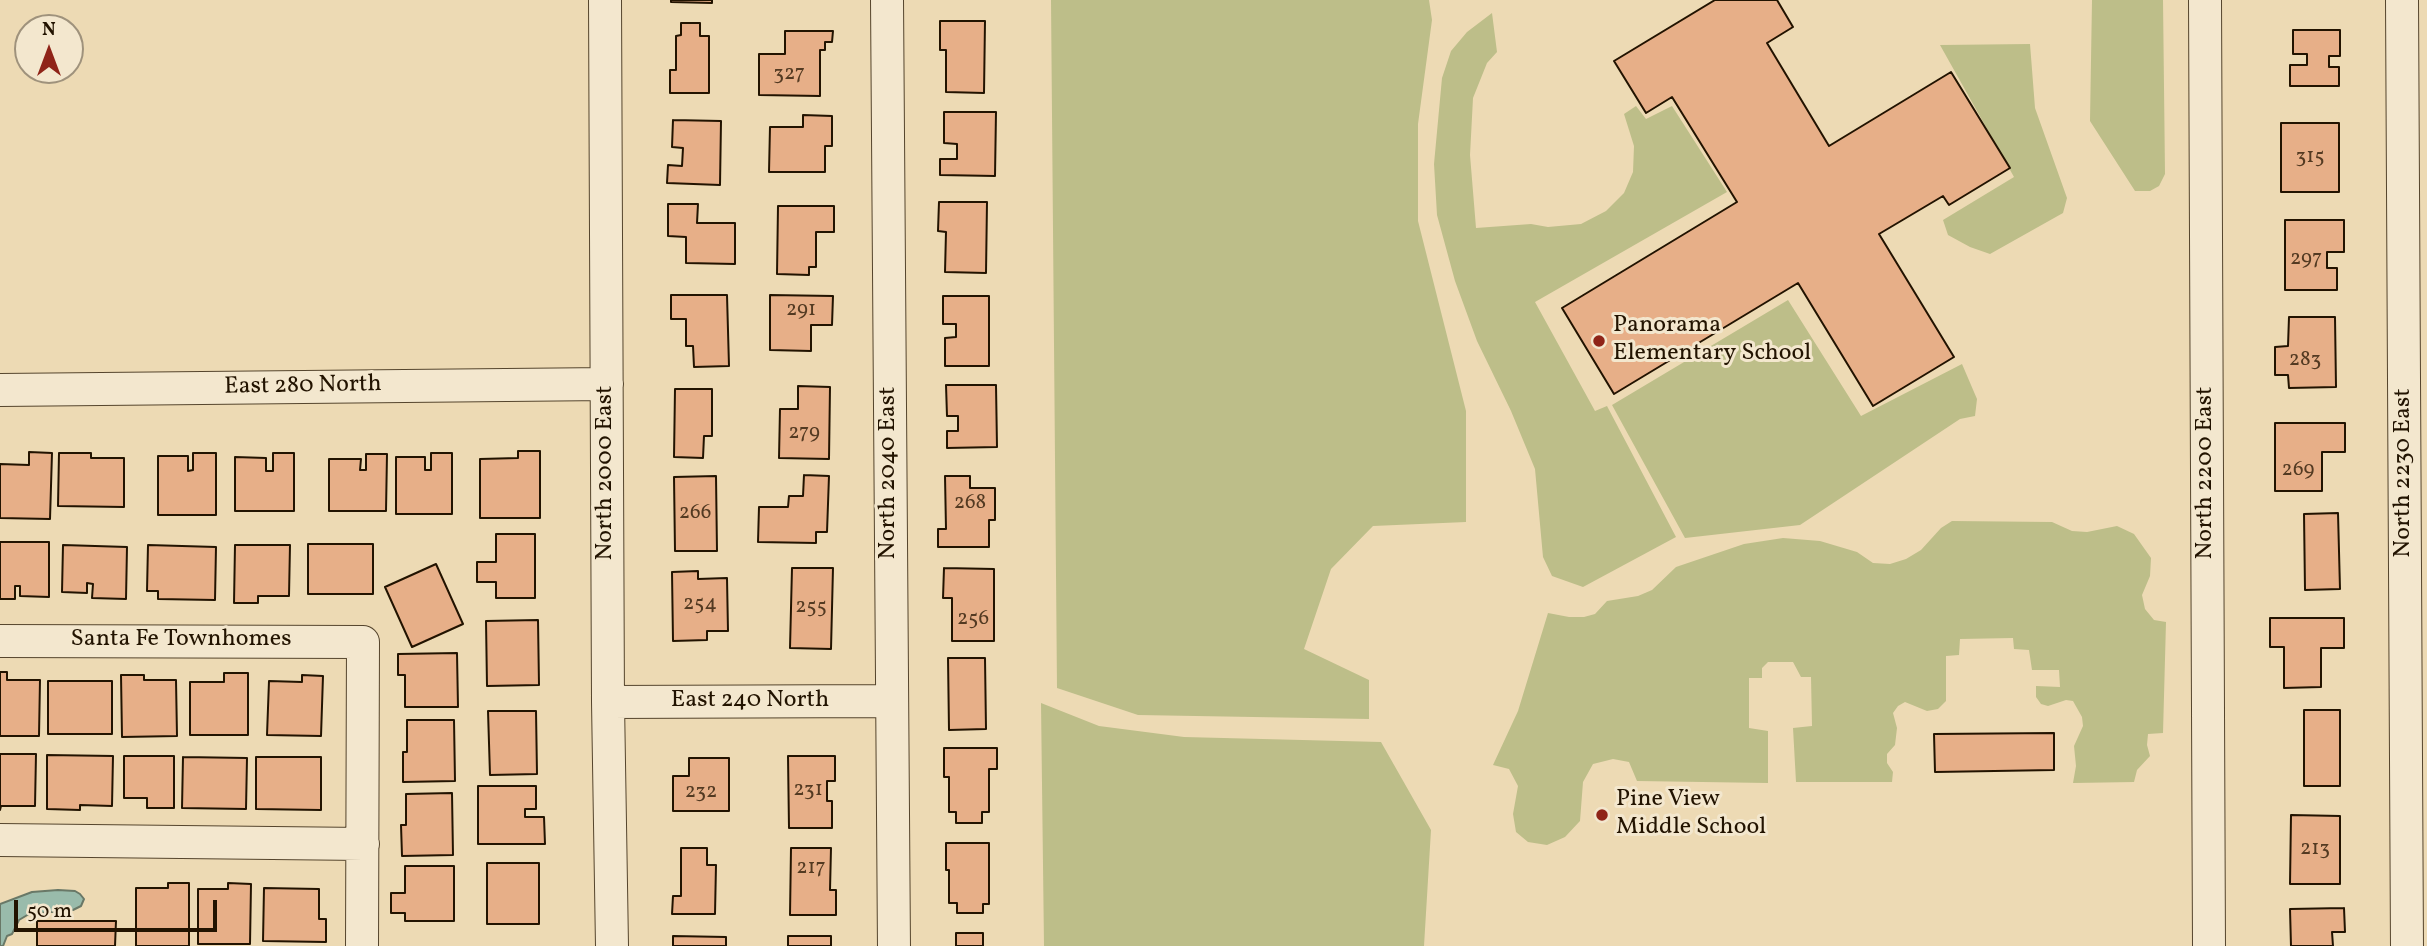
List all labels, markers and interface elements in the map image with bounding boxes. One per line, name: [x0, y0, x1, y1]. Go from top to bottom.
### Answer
north arrow: [14, 14, 84, 84]
text: N: [42, 17, 56, 43]
house number: 327: [773, 62, 805, 88]
house number: 315: [2295, 145, 2325, 171]
house number: 297: [2290, 247, 2322, 273]
house number: 291: [786, 298, 816, 324]
place label: Panorama Elementary School: [1613, 313, 1811, 369]
marker: Panorama Elementary School: [1591, 333, 1607, 349]
house number: 283: [2289, 348, 2321, 374]
street label: East 280 North: [224, 371, 382, 403]
street label: North 2000 East: [593, 386, 621, 560]
street label: North 2040 East: [876, 387, 904, 559]
street label: North 2200 East: [2193, 387, 2221, 559]
street label: North 2230 East: [2391, 388, 2419, 558]
house number: 279: [788, 421, 820, 447]
house number: 269: [2282, 458, 2314, 484]
house number: 268: [954, 491, 986, 517]
house number: 266: [679, 501, 711, 527]
house number: 254: [683, 592, 717, 618]
house number: 255: [795, 595, 827, 621]
house number: 256: [957, 607, 989, 633]
street label: Santa Fe Townhomes: [71, 627, 291, 655]
street label: East 240 North: [671, 688, 829, 716]
house number: 231: [793, 778, 823, 804]
house number: 232: [685, 780, 717, 806]
place label: Pine View Middle School: [1616, 787, 1766, 843]
marker: Pine View Middle School: [1594, 807, 1610, 823]
house number: 213: [2300, 837, 2330, 863]
house number: 217: [796, 856, 826, 882]
scale bar: [18, 886, 220, 930]
text: 50 m: [27, 897, 72, 926]

